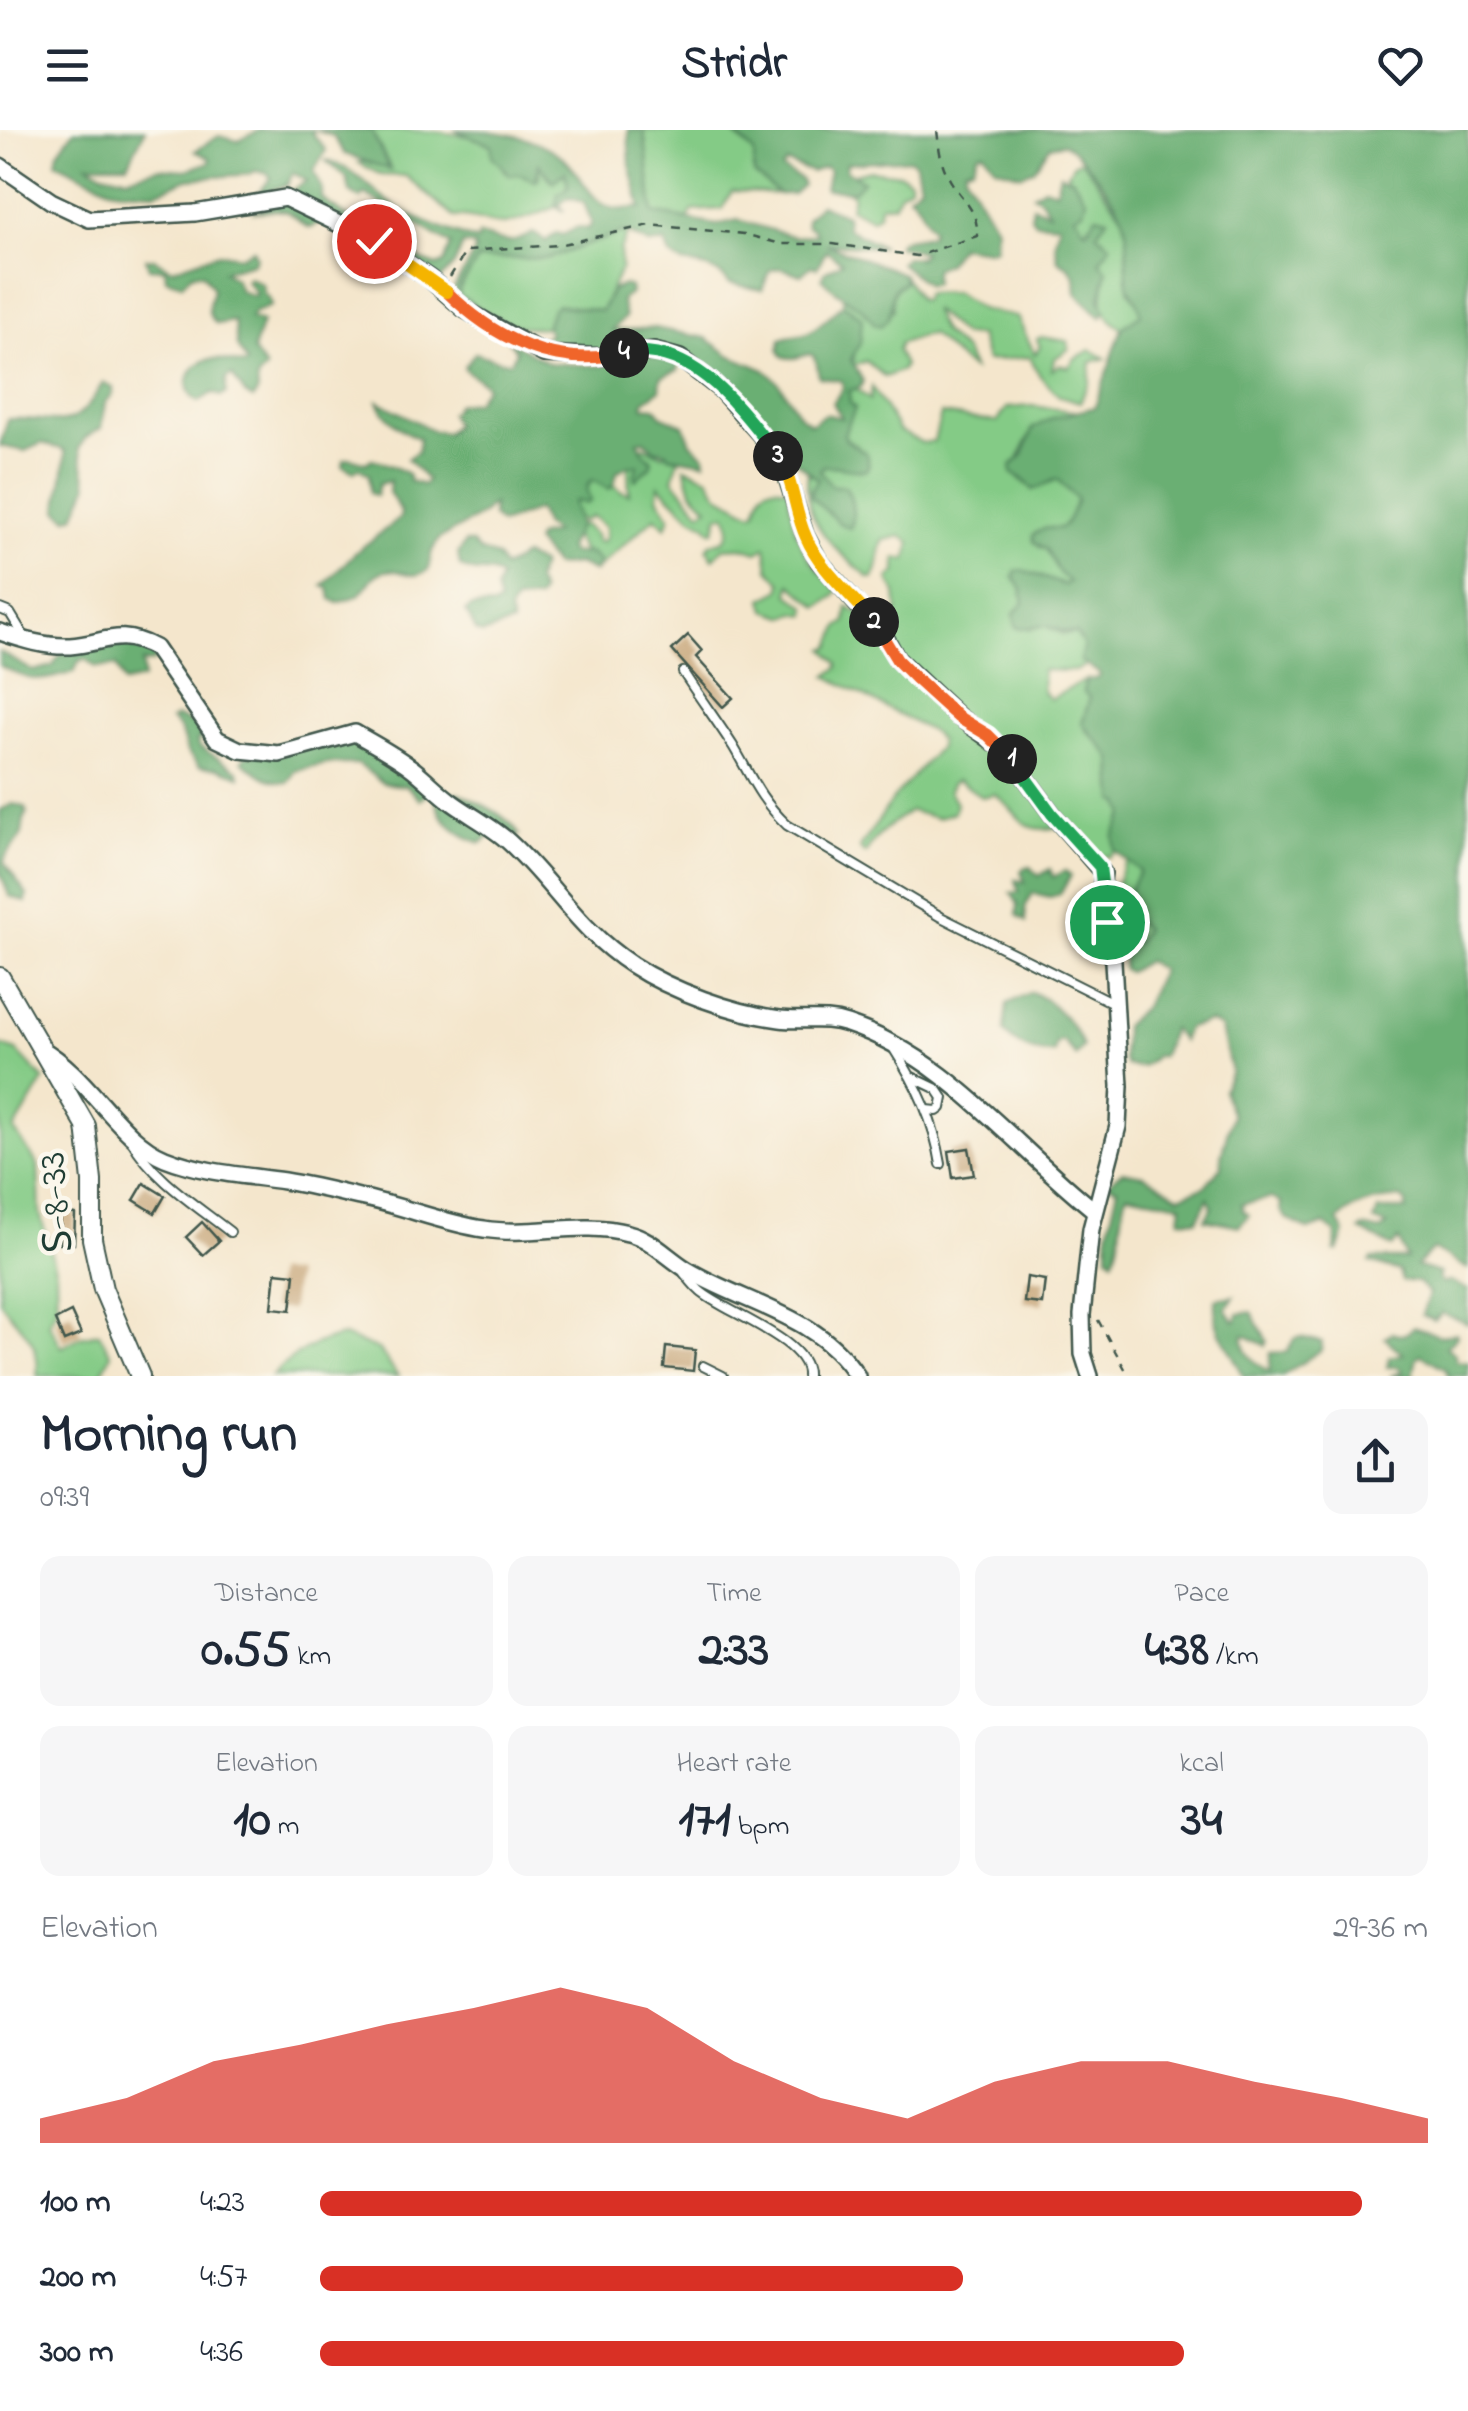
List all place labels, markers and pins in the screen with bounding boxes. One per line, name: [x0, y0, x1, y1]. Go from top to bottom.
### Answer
pin: [332, 199, 417, 284]
pin: 4: [599, 328, 649, 378]
pin: 3: [753, 431, 803, 481]
pin: 2: [849, 597, 899, 647]
pin: 1: [987, 734, 1037, 784]
pin: [1065, 880, 1150, 965]

